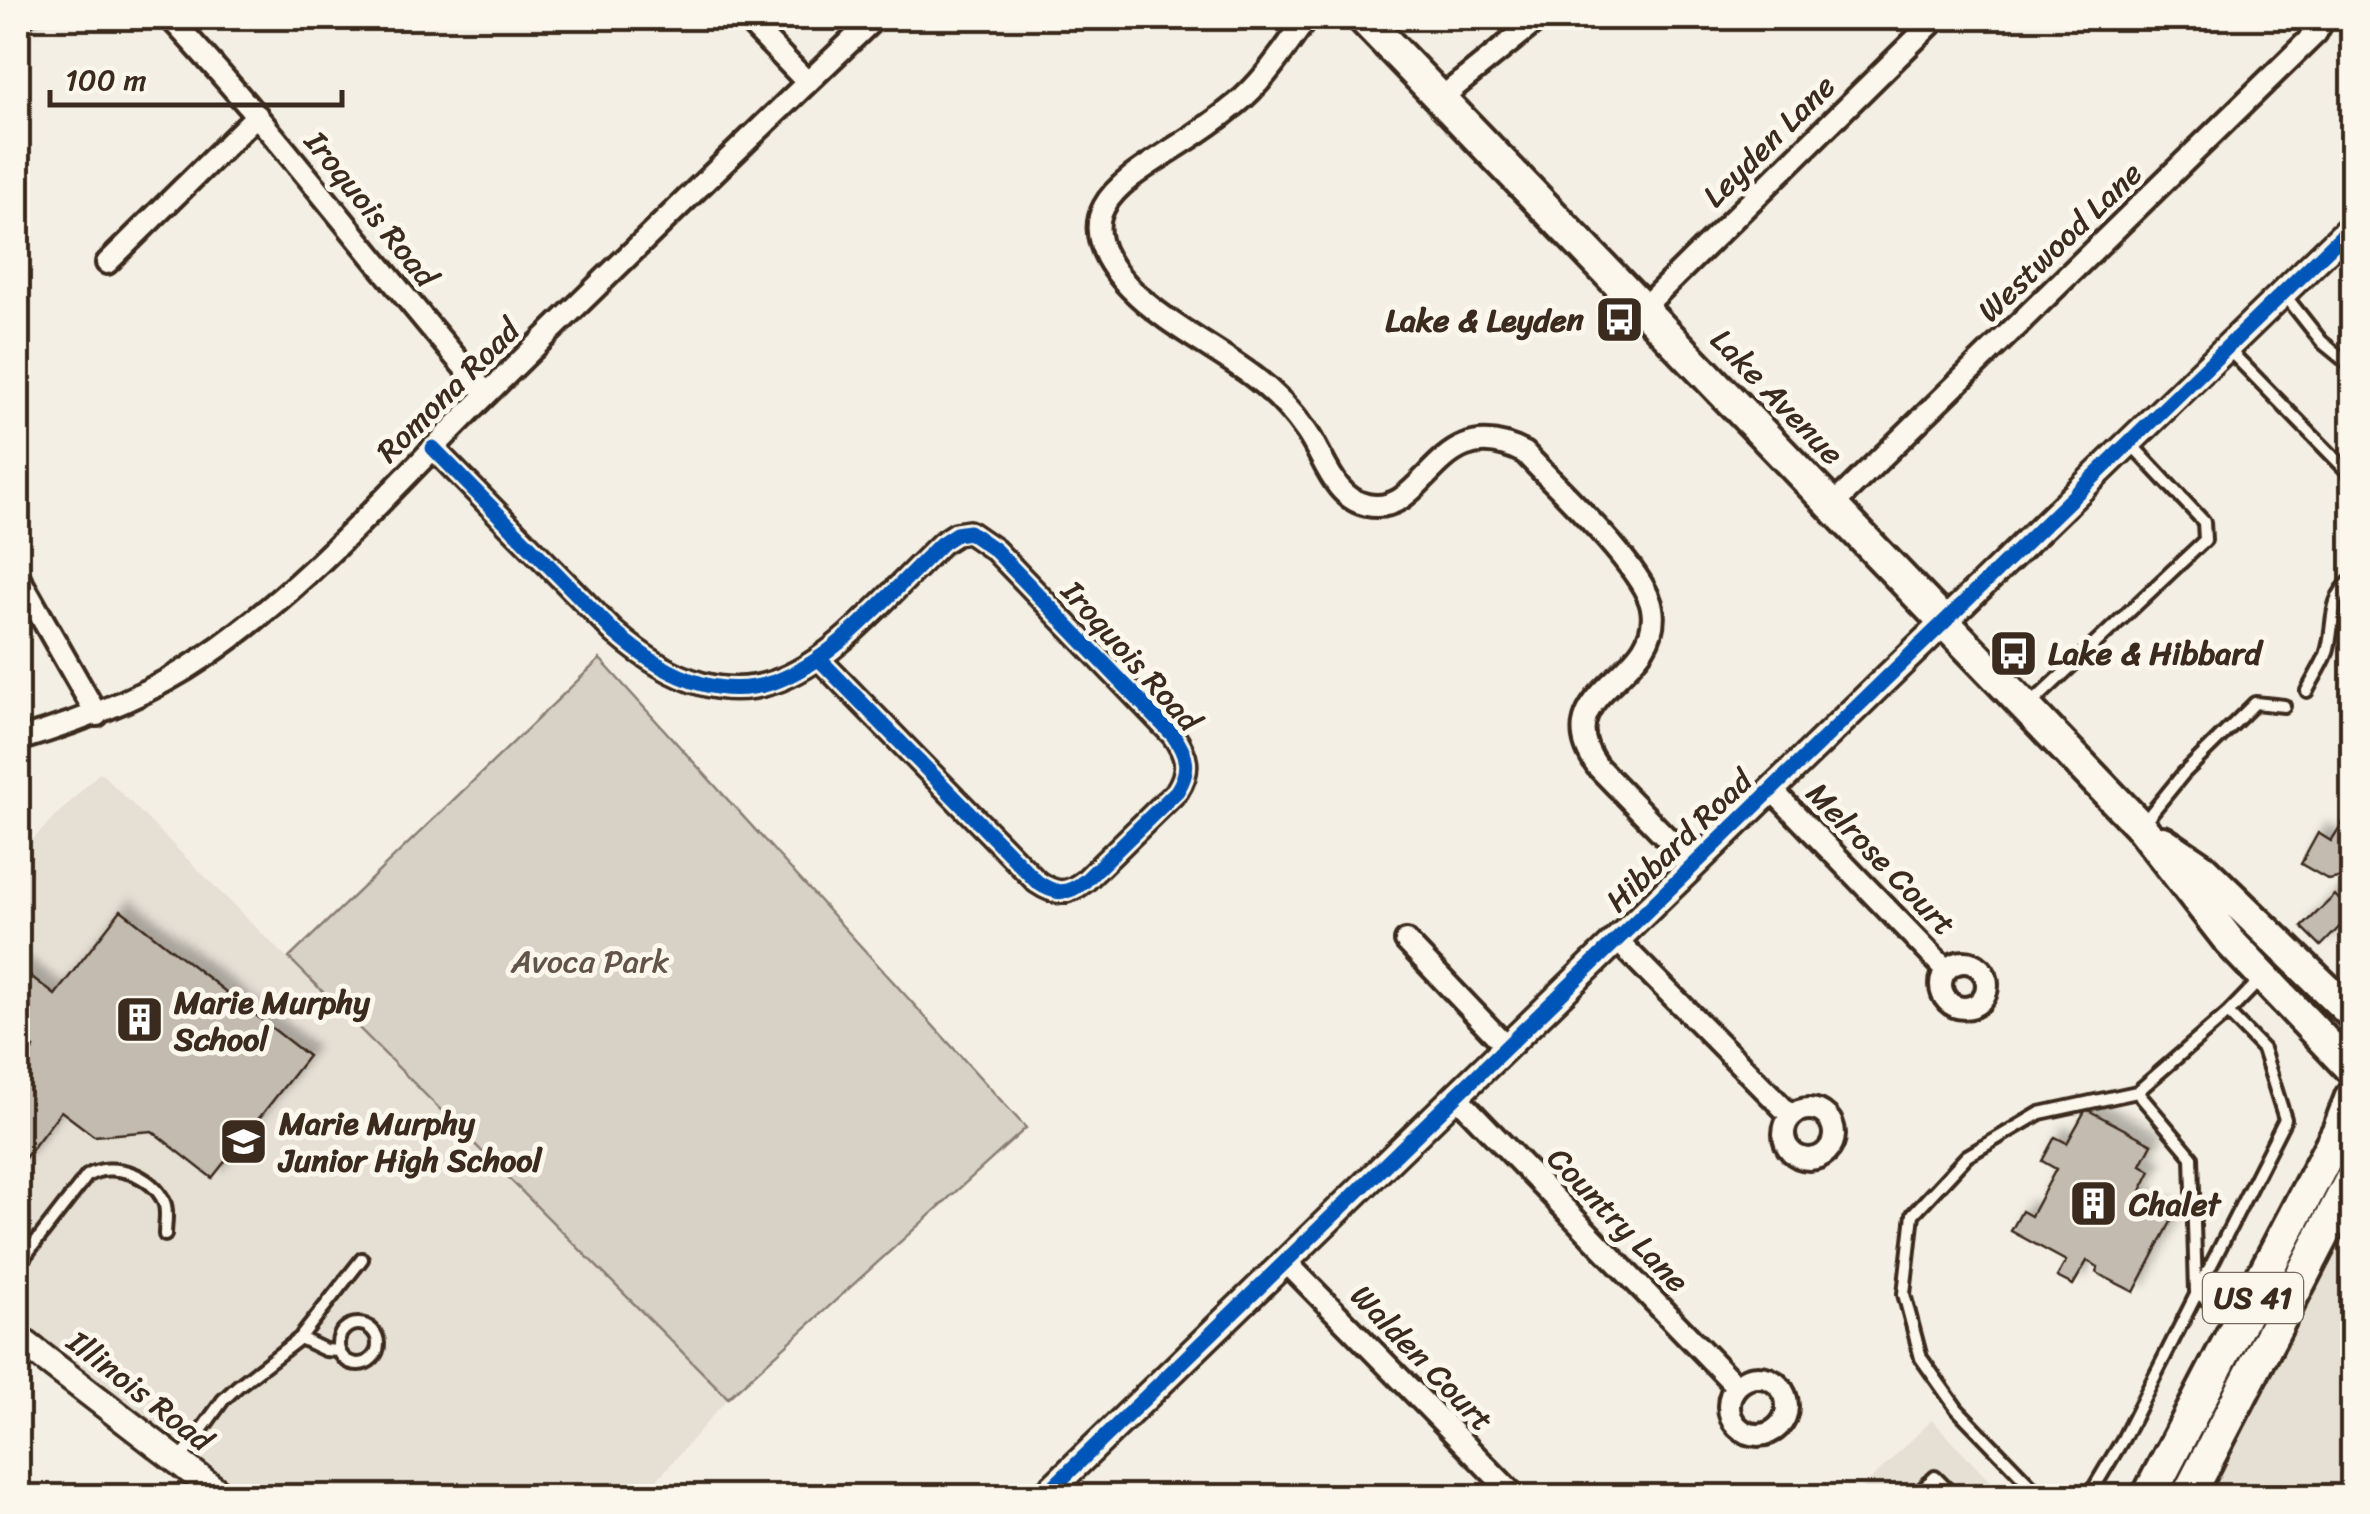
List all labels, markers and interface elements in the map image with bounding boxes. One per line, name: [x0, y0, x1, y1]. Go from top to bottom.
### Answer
scale bar: [50, 45, 342, 107]
text: 100 m: [65, 53, 147, 107]
street label: Leyden Lane: [1688, 60, 1850, 222]
street label: Iroquois Road: [289, 117, 454, 302]
street label: Westwood Lane: [1963, 147, 2157, 337]
place label: Lake & Leyden: [1385, 292, 1585, 349]
bus stop icon: Lake & Leyden: [1593, 294, 1645, 346]
street label: Romona Road: [362, 303, 536, 477]
street label: Lake Avenue: [1696, 314, 1858, 480]
street label: Iroquois Road: [1046, 566, 1217, 747]
place label: Lake & Hibbard: [2048, 625, 2265, 682]
bus stop icon: Lake & Hibbard: [1987, 627, 2039, 679]
street label: Hibbard Road: [1591, 753, 1768, 927]
street label: Melrose Court: [1792, 768, 1970, 950]
park label: Avoca Park: [510, 933, 670, 990]
place label: Marie Murphy School: [173, 974, 371, 1068]
building icon: Marie Murphy School: [113, 994, 165, 1046]
place label: Marie Murphy Junior High School: [277, 1095, 544, 1189]
school or university icon: Marie Murphy Junior High School: [218, 1115, 270, 1167]
street label: Country Lane: [1532, 1133, 1704, 1307]
place label: Chalet: [2128, 1176, 2222, 1233]
building icon: Chalet: [2068, 1178, 2120, 1230]
street label: Walden Court: [1336, 1270, 1508, 1446]
road number: US 41: [2203, 1273, 2303, 1323]
street label: Illinois Road: [53, 1314, 228, 1468]

